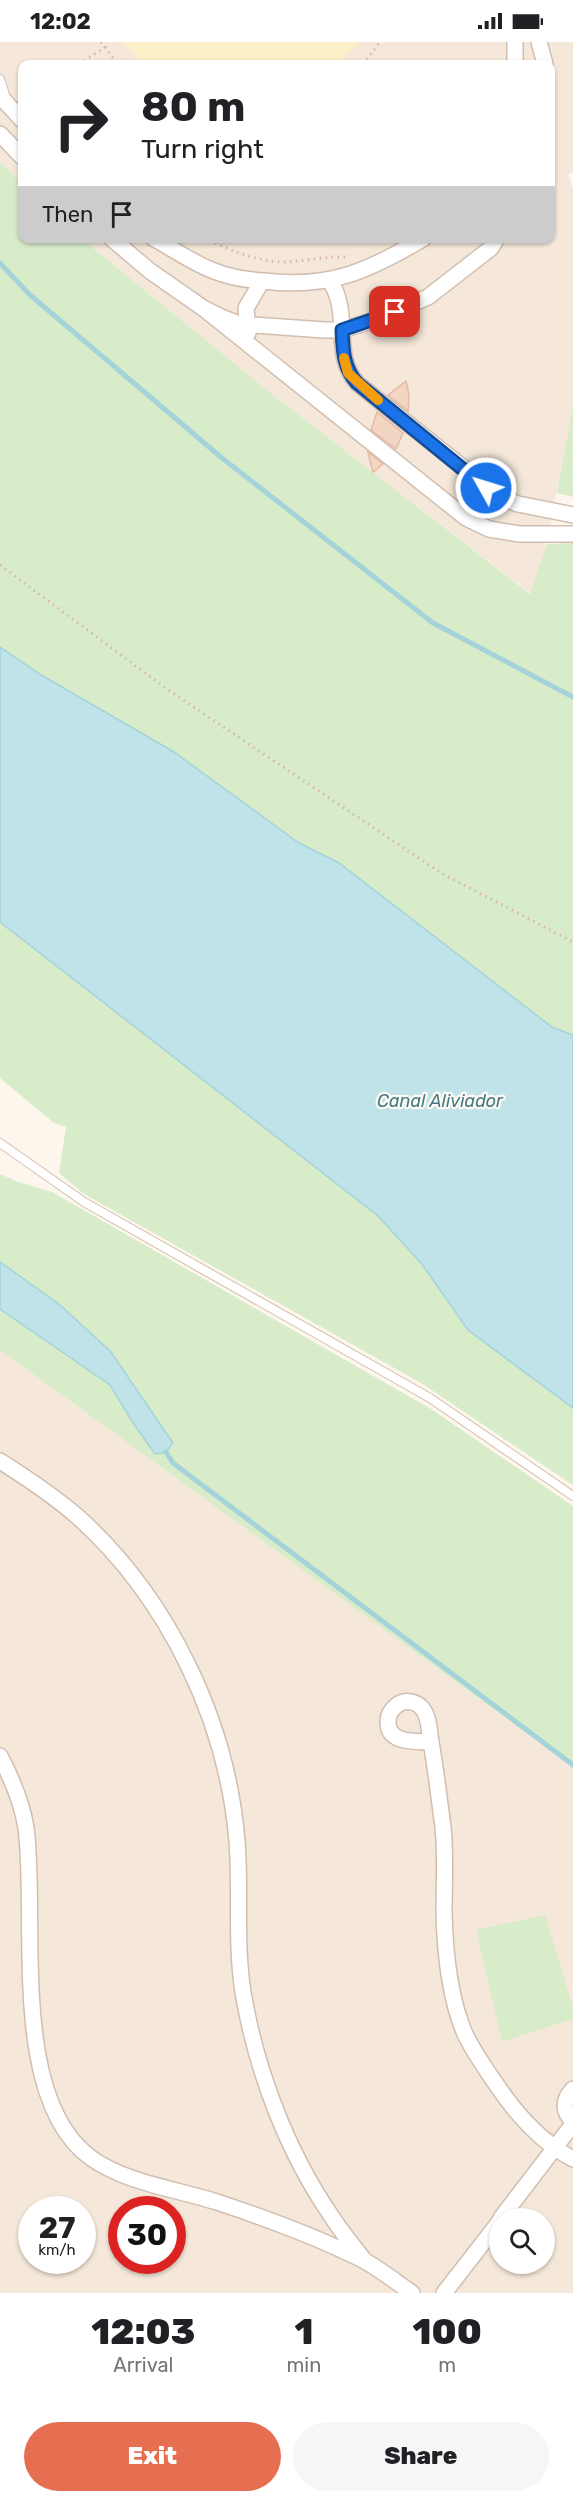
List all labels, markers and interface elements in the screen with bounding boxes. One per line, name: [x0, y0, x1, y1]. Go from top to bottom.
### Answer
text: 12:02: [30, 8, 91, 35]
text: 80 m: [141, 82, 245, 132]
icon: right: [42, 84, 120, 162]
text: Turn right: [141, 133, 264, 165]
icon: arrive: [105, 198, 138, 231]
text: Then: [42, 201, 93, 228]
pin: [369, 286, 420, 337]
icon: arrive: [378, 295, 411, 328]
position arrow: [454, 456, 518, 520]
water label: Canal Aliviador: [377, 1090, 504, 1112]
speed limit sign: 30: [108, 2196, 186, 2274]
map controls: [489, 2208, 555, 2274]
button: search: [489, 2208, 555, 2274]
text: 27: [39, 2210, 75, 2246]
text: km/h: [38, 2241, 76, 2259]
text: 12:03: [91, 2310, 195, 2353]
text: 1: [294, 2310, 313, 2353]
text: 100: [413, 2310, 482, 2353]
text: Arrival: [113, 2353, 173, 2377]
text: min: [287, 2353, 321, 2377]
text: m: [438, 2353, 456, 2377]
button: Exit: [24, 2422, 281, 2491]
button: Share: [293, 2422, 549, 2491]

